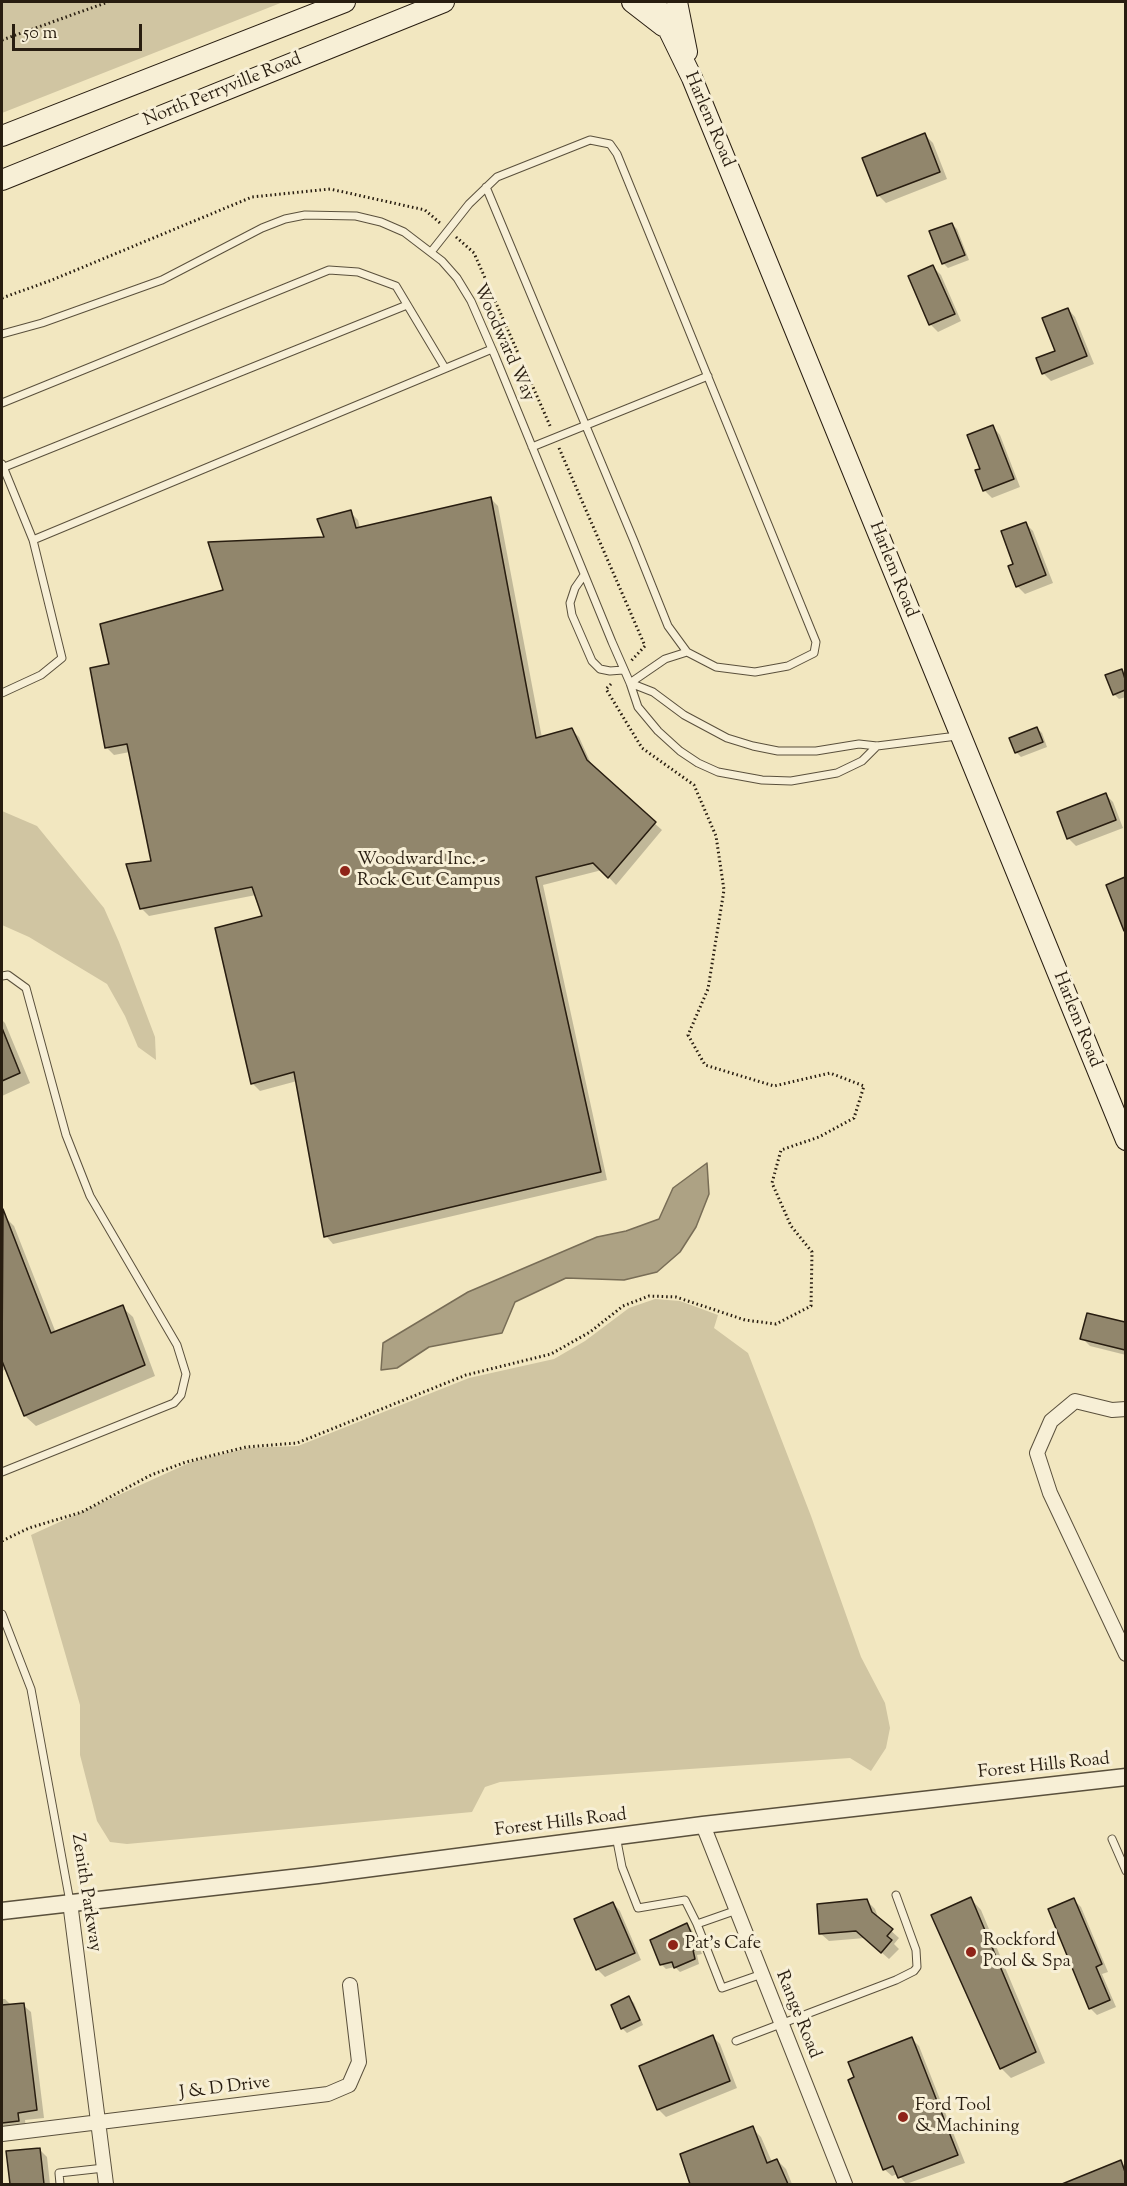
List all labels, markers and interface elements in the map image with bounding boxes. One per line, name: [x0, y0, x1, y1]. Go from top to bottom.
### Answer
scale bar: [15, 12, 146, 50]
text: 50 m: [23, 21, 57, 47]
street label: North Perryville Road: [141, 49, 305, 133]
street label: Harlem Road: [678, 69, 738, 171]
street label: Woodward Way: [467, 281, 539, 405]
street label: Harlem Road: [863, 519, 921, 621]
place label: Woodward Inc. - Rock Cut Campus: [357, 850, 500, 892]
marker: Woodward Inc. - Rock Cut Campus: [338, 864, 352, 878]
street label: Harlem Road: [1047, 969, 1105, 1071]
street label: Forest Hills Road: [977, 1749, 1111, 1785]
street label: Forest Hills Road: [494, 1805, 628, 1843]
street label: Zenith Parkway: [65, 1832, 105, 1954]
place label: Rockford Pool & Spa: [983, 1931, 1071, 1974]
place label: Pat's Cafe: [685, 1934, 761, 1956]
marker: Pat's Cafe: [666, 1938, 680, 1952]
marker: Rockford Pool & Spa: [964, 1945, 978, 1959]
street label: Range Road: [770, 1968, 824, 2062]
street label: J & D Drive: [178, 2073, 272, 2105]
place label: Ford Tool & Machining: [915, 2096, 1019, 2138]
marker: Ford Tool & Machining: [896, 2110, 910, 2124]

